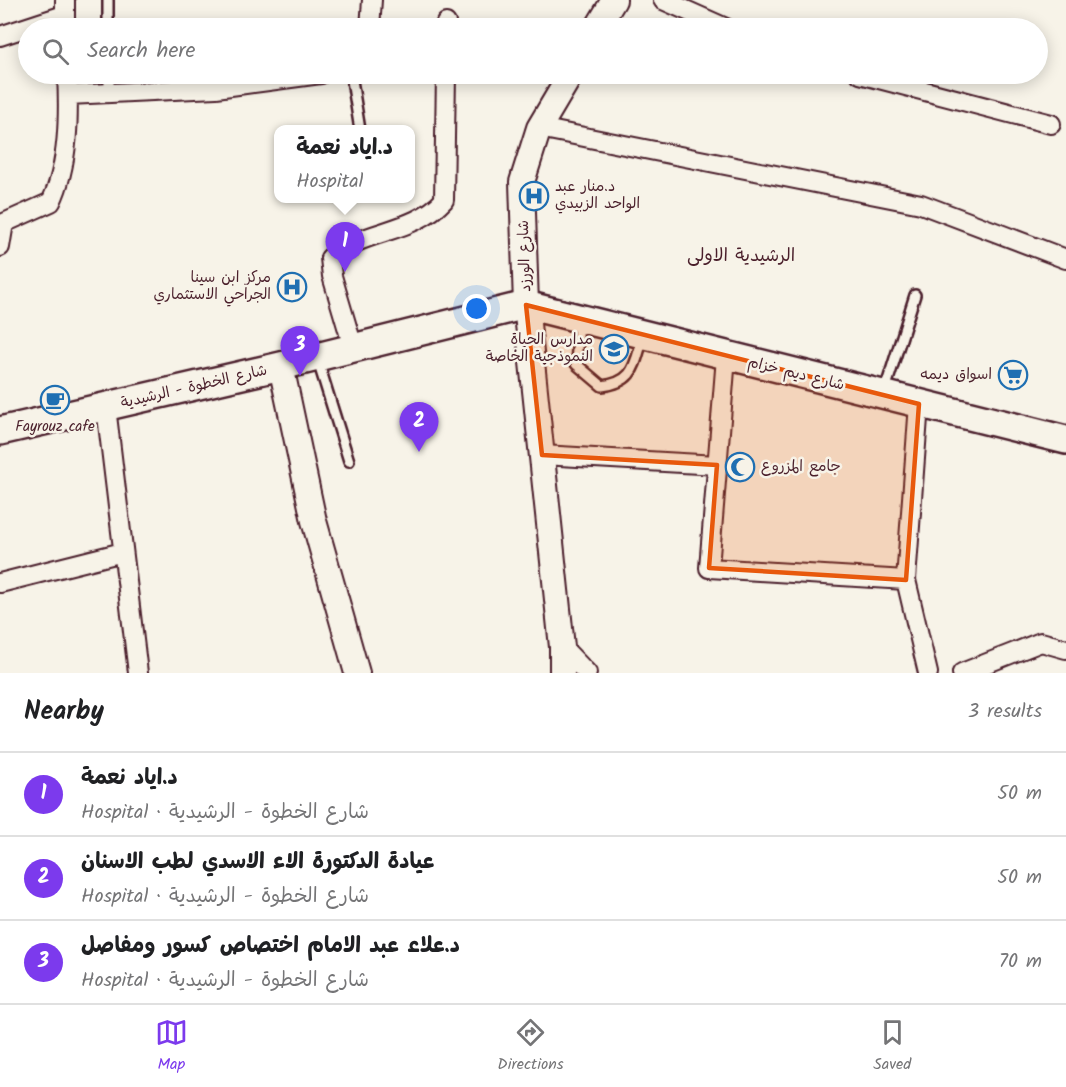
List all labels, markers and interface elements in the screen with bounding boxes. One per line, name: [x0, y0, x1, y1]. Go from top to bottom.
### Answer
search box: [18, 18, 1048, 84]
text: Search here: [87, 34, 195, 69]
icon: search: [39, 35, 72, 68]
popup: [274, 125, 415, 203]
text: د.اياد نعمة: [296, 131, 393, 166]
text: Hospital: [296, 166, 363, 198]
place label: د.منار عبد الواحد الزبيدي: [555, 175, 640, 216]
hospital icon: د.منار عبد الواحد الزبيدي: [518, 180, 550, 212]
street label: شارع الورزد: [512, 220, 538, 292]
pin: 1: [326, 222, 364, 272]
district label: الرشيدية الاولى: [687, 242, 795, 271]
place label: مركز ابن سينا الجراحي الاستثماري: [153, 266, 271, 307]
hospital icon: مركز ابن سينا الجراحي الاستثماري: [276, 271, 308, 303]
your location: [462, 294, 491, 323]
pin: 3: [280, 326, 320, 376]
place label: مدارس الحياة النموذجية الخاصة: [486, 328, 593, 369]
school or university icon: مدارس الحياة النموذجية الخاصة: [598, 333, 630, 365]
street label: شارع ديم خزام: [745, 350, 847, 398]
street label: شارع الخطوة - الرشيدية: [118, 358, 270, 416]
supermarket icon: اسواق ديمه: [997, 359, 1029, 391]
place label: اسواق ديمه: [920, 363, 992, 387]
cafe icon: Fayrouz cafe: [39, 384, 71, 416]
pin: 2: [400, 402, 438, 452]
place label: Fayrouz cafe: [15, 415, 95, 439]
mosque icon: جامع المزروع: [724, 451, 756, 483]
place label: جامع المزروع: [761, 455, 841, 479]
text: Nearby: [24, 691, 104, 733]
text: 3 results: [968, 696, 1042, 728]
text: د.اياد نعمة: [81, 761, 178, 796]
text: 1: [40, 778, 47, 810]
text: 50 m: [997, 778, 1042, 810]
text: Hospital · شارع الخطوة - الرشيدية: [81, 797, 369, 829]
text: عيادة الدكتورة الاء الاسدي لطب الاسنان: [81, 845, 434, 880]
text: 2: [38, 862, 49, 894]
text: 50 m: [997, 862, 1042, 894]
text: Hospital · شارع الخطوة - الرشيدية: [81, 881, 369, 913]
text: د.علاء عبد الامام اختصاص كسور ومفاصل: [81, 929, 460, 964]
text: 3: [38, 946, 49, 978]
text: 70 m: [999, 946, 1042, 978]
text: Hospital · شارع الخطوة - الرشيدية: [81, 965, 369, 997]
tab: Map: [155, 1016, 188, 1077]
tab: Directions: [497, 1016, 564, 1077]
tab: Saved: [873, 1016, 911, 1077]

